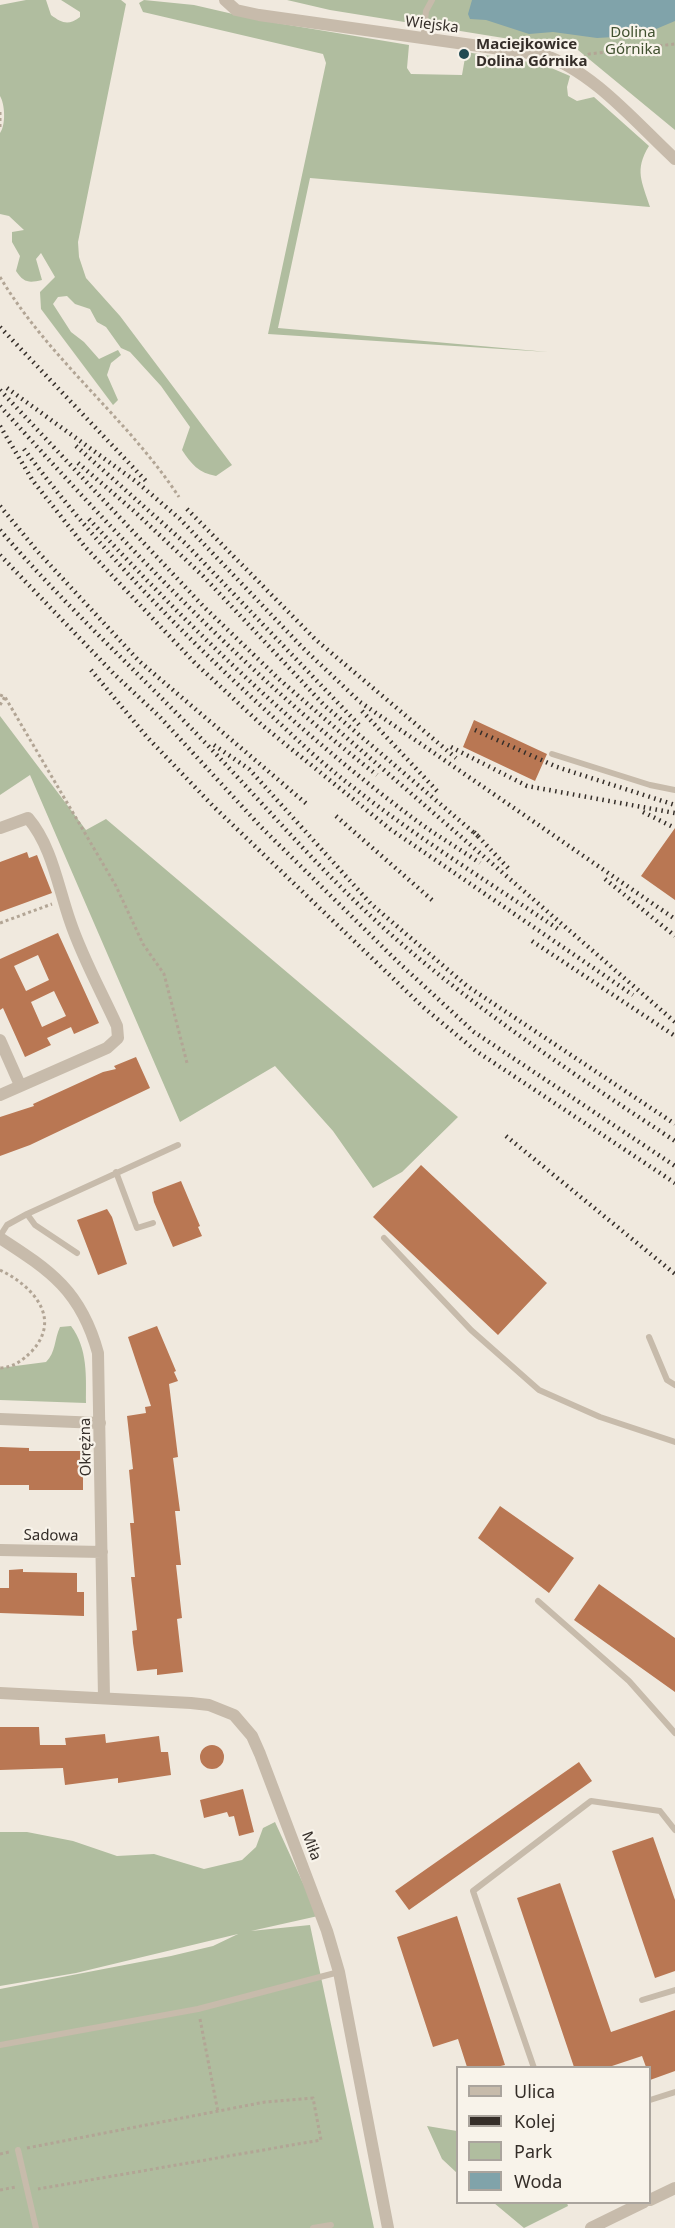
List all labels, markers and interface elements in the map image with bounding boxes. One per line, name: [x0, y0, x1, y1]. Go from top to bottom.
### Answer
street label: Wiejska: [404, 13, 460, 37]
park label: Dolina Górnika: [605, 24, 661, 59]
place label: Maciejkowice Dolina Górnika: [476, 36, 587, 71]
marker: Maciejkowice Dolina Górnika: [457, 47, 471, 61]
street label: Okrężna: [76, 1418, 96, 1476]
street label: Sadowa: [23, 1527, 79, 1545]
street label: Miła: [297, 1829, 325, 1863]
legend: [456, 2066, 651, 2204]
text: Ulica: [514, 2079, 555, 2103]
text: Kolej: [514, 2109, 555, 2133]
text: Park: [514, 2139, 552, 2163]
text: Woda: [514, 2169, 562, 2193]

